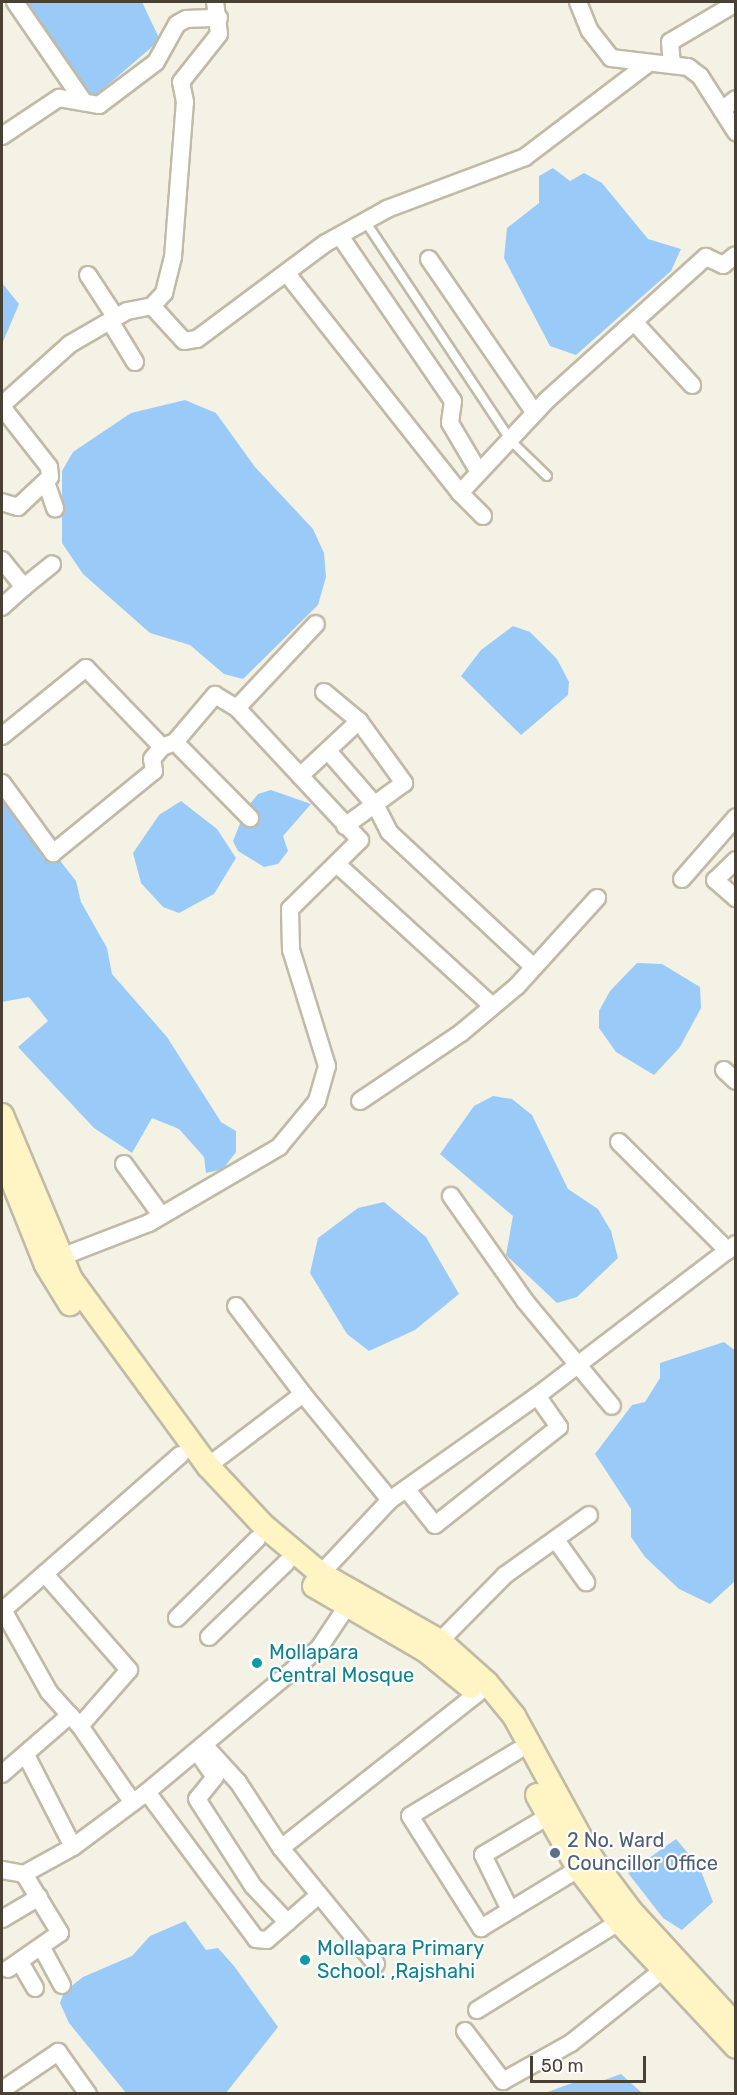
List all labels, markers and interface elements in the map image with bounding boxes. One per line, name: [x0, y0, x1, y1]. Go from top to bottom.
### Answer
place label: Mollapara Central Mosque: [269, 1640, 414, 1687]
marker: Mollapara Central Mosque: [250, 1656, 264, 1670]
place label: 2 No. Ward Councillor Office: [567, 1829, 718, 1876]
marker: 2 No. Ward Councillor Office: [548, 1846, 562, 1860]
place label: Mollapara Primary School. ,Rajshahi: [317, 1936, 484, 1983]
marker: Mollapara Primary School. ,Rajshahi: [298, 1953, 312, 1967]
scale bar: [533, 2044, 648, 2082]
text: 50 m: [541, 2055, 584, 2077]

